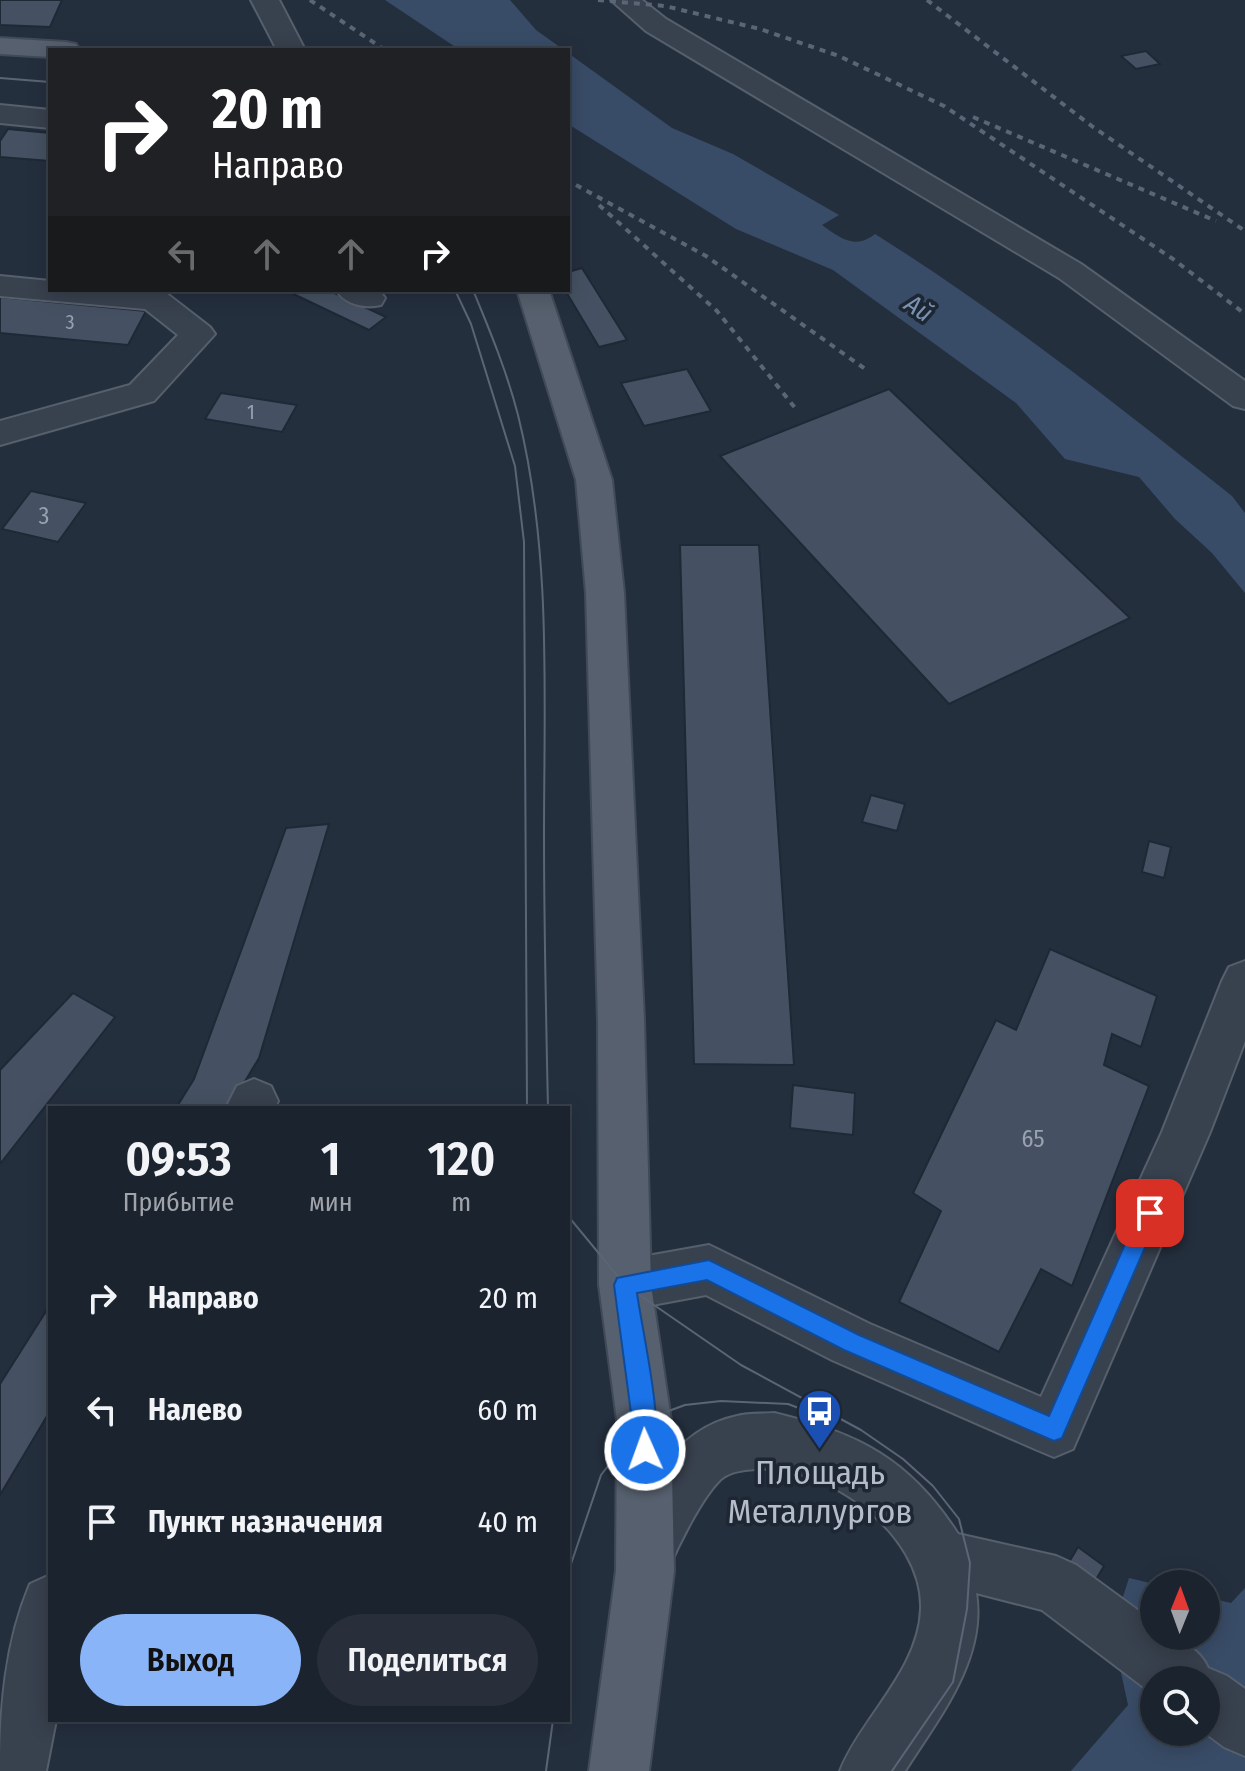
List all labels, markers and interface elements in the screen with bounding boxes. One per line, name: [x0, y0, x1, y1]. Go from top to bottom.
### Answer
text: 20 m: [212, 76, 323, 143]
icon: right: [80, 80, 184, 184]
text: Направо: [212, 144, 344, 188]
icon: left: [161, 232, 205, 276]
icon: ahead: [245, 232, 289, 276]
icon: ahead: [329, 232, 373, 276]
icon: right: [413, 232, 457, 276]
water label: Ай: [898, 287, 939, 329]
house number: 3: [65, 310, 75, 334]
house number: 1: [247, 400, 255, 424]
house number: 3: [39, 502, 49, 530]
house number: 65: [1022, 1125, 1044, 1153]
text: 09:53: [125, 1130, 232, 1188]
text: 1: [321, 1130, 341, 1188]
text: 120: [427, 1130, 495, 1188]
pin: [1116, 1179, 1184, 1247]
text: Прибытие: [123, 1187, 234, 1218]
text: мин: [309, 1187, 353, 1218]
text: m: [451, 1187, 471, 1218]
icon: arrive: [1128, 1191, 1172, 1235]
icon: right: [80, 1276, 124, 1320]
text: Направо: [148, 1280, 259, 1316]
text: 20 m: [479, 1280, 538, 1316]
icon: left: [80, 1388, 124, 1432]
bus stop icon: Площадь Металлургов: [796, 1388, 844, 1451]
text: Налево: [148, 1392, 243, 1428]
text: 60 m: [477, 1392, 538, 1428]
position arrow: [603, 1408, 687, 1492]
place label: Площадь Металлургов: [728, 1452, 912, 1532]
icon: arrive: [80, 1500, 124, 1544]
text: Пункт назначения: [148, 1504, 383, 1540]
text: 40 m: [478, 1504, 538, 1540]
north arrow: [1140, 1570, 1220, 1650]
map controls: [1140, 1570, 1220, 1746]
button: Выход: [80, 1614, 301, 1706]
button: Поделиться: [317, 1614, 538, 1706]
button: search: [1140, 1666, 1220, 1746]

